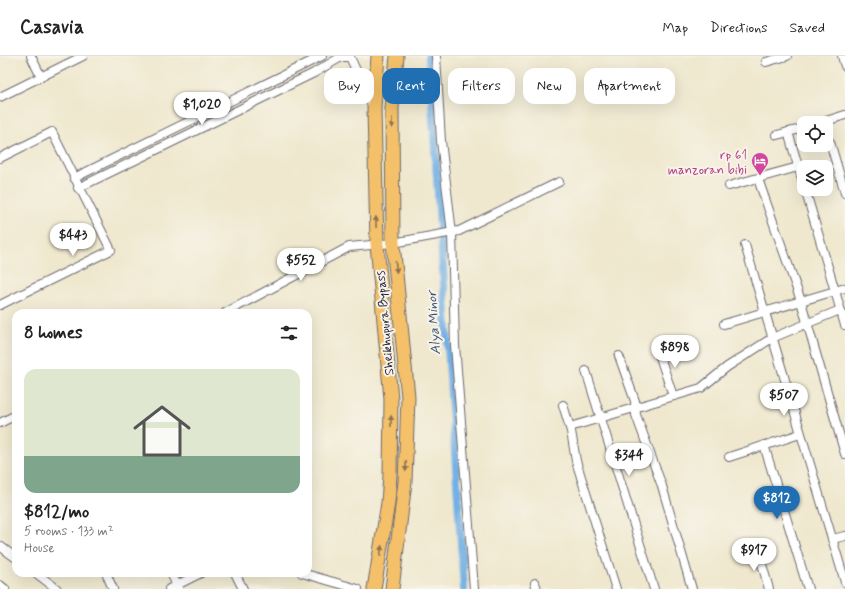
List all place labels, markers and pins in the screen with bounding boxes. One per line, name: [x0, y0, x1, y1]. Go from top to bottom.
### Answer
pin: $1,020: [169, 92, 235, 126]
place label: rp 61 manzoran bibi: [668, 147, 747, 179]
hotel icon: rp 61 manzoran bibi: [750, 151, 770, 176]
pin: $443: [49, 223, 97, 257]
pin: $552: [277, 248, 325, 282]
pin: $898: [651, 335, 699, 369]
pin: $507: [760, 383, 808, 417]
pin: $344: [605, 443, 653, 477]
pin: $812: [753, 486, 801, 520]
pin: $917: [730, 538, 778, 572]

